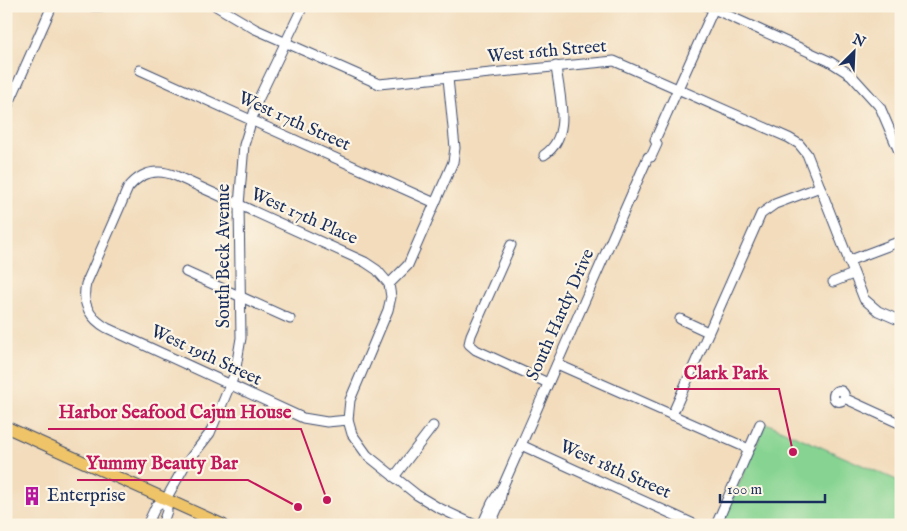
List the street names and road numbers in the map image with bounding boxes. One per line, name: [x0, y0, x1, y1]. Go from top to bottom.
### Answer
street label: West 16th Street: [486, 35, 608, 69]
street label: West 17th Street: [234, 87, 354, 157]
street label: West 17th Place: [247, 183, 361, 251]
street label: South Beck Avenue: [213, 184, 236, 328]
street label: South Hardy Drive: [522, 245, 600, 385]
street label: West 19th Street: [147, 320, 265, 392]
street label: West 18th Street: [556, 435, 674, 505]

